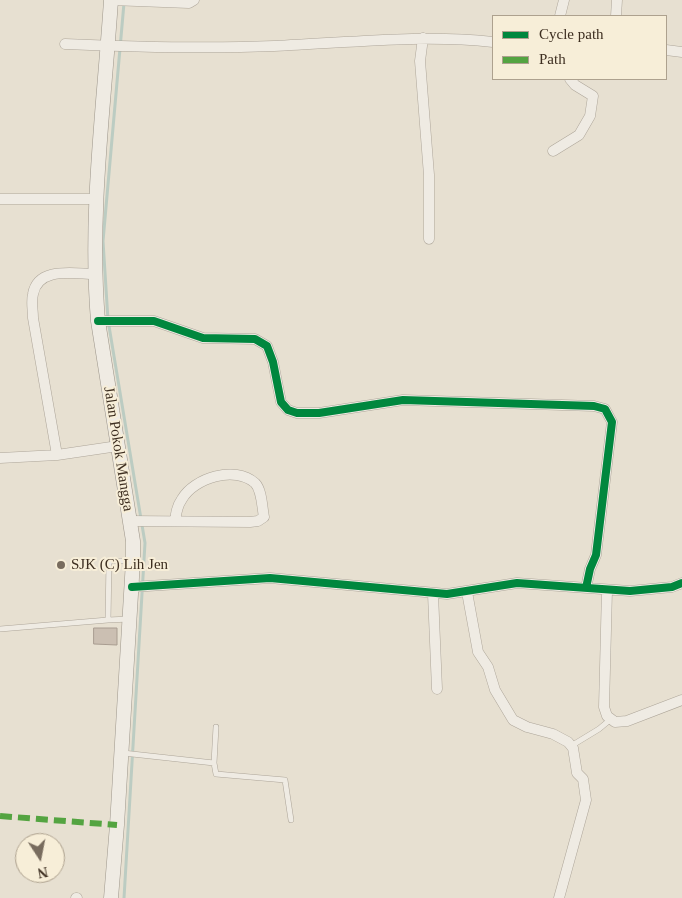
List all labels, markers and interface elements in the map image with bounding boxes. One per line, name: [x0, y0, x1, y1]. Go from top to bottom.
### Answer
legend: [492, 15, 667, 80]
text: Cycle path: [539, 26, 604, 42]
text: Path: [539, 51, 566, 67]
street label: Jalan Pokok Mangga: [99, 385, 137, 513]
place label: SJK (C) Lih Jen: [71, 556, 168, 574]
marker: SJK (C) Lih Jen: [55, 559, 67, 571]
north arrow: [15, 833, 65, 883]
text: N: [36, 864, 49, 881]

